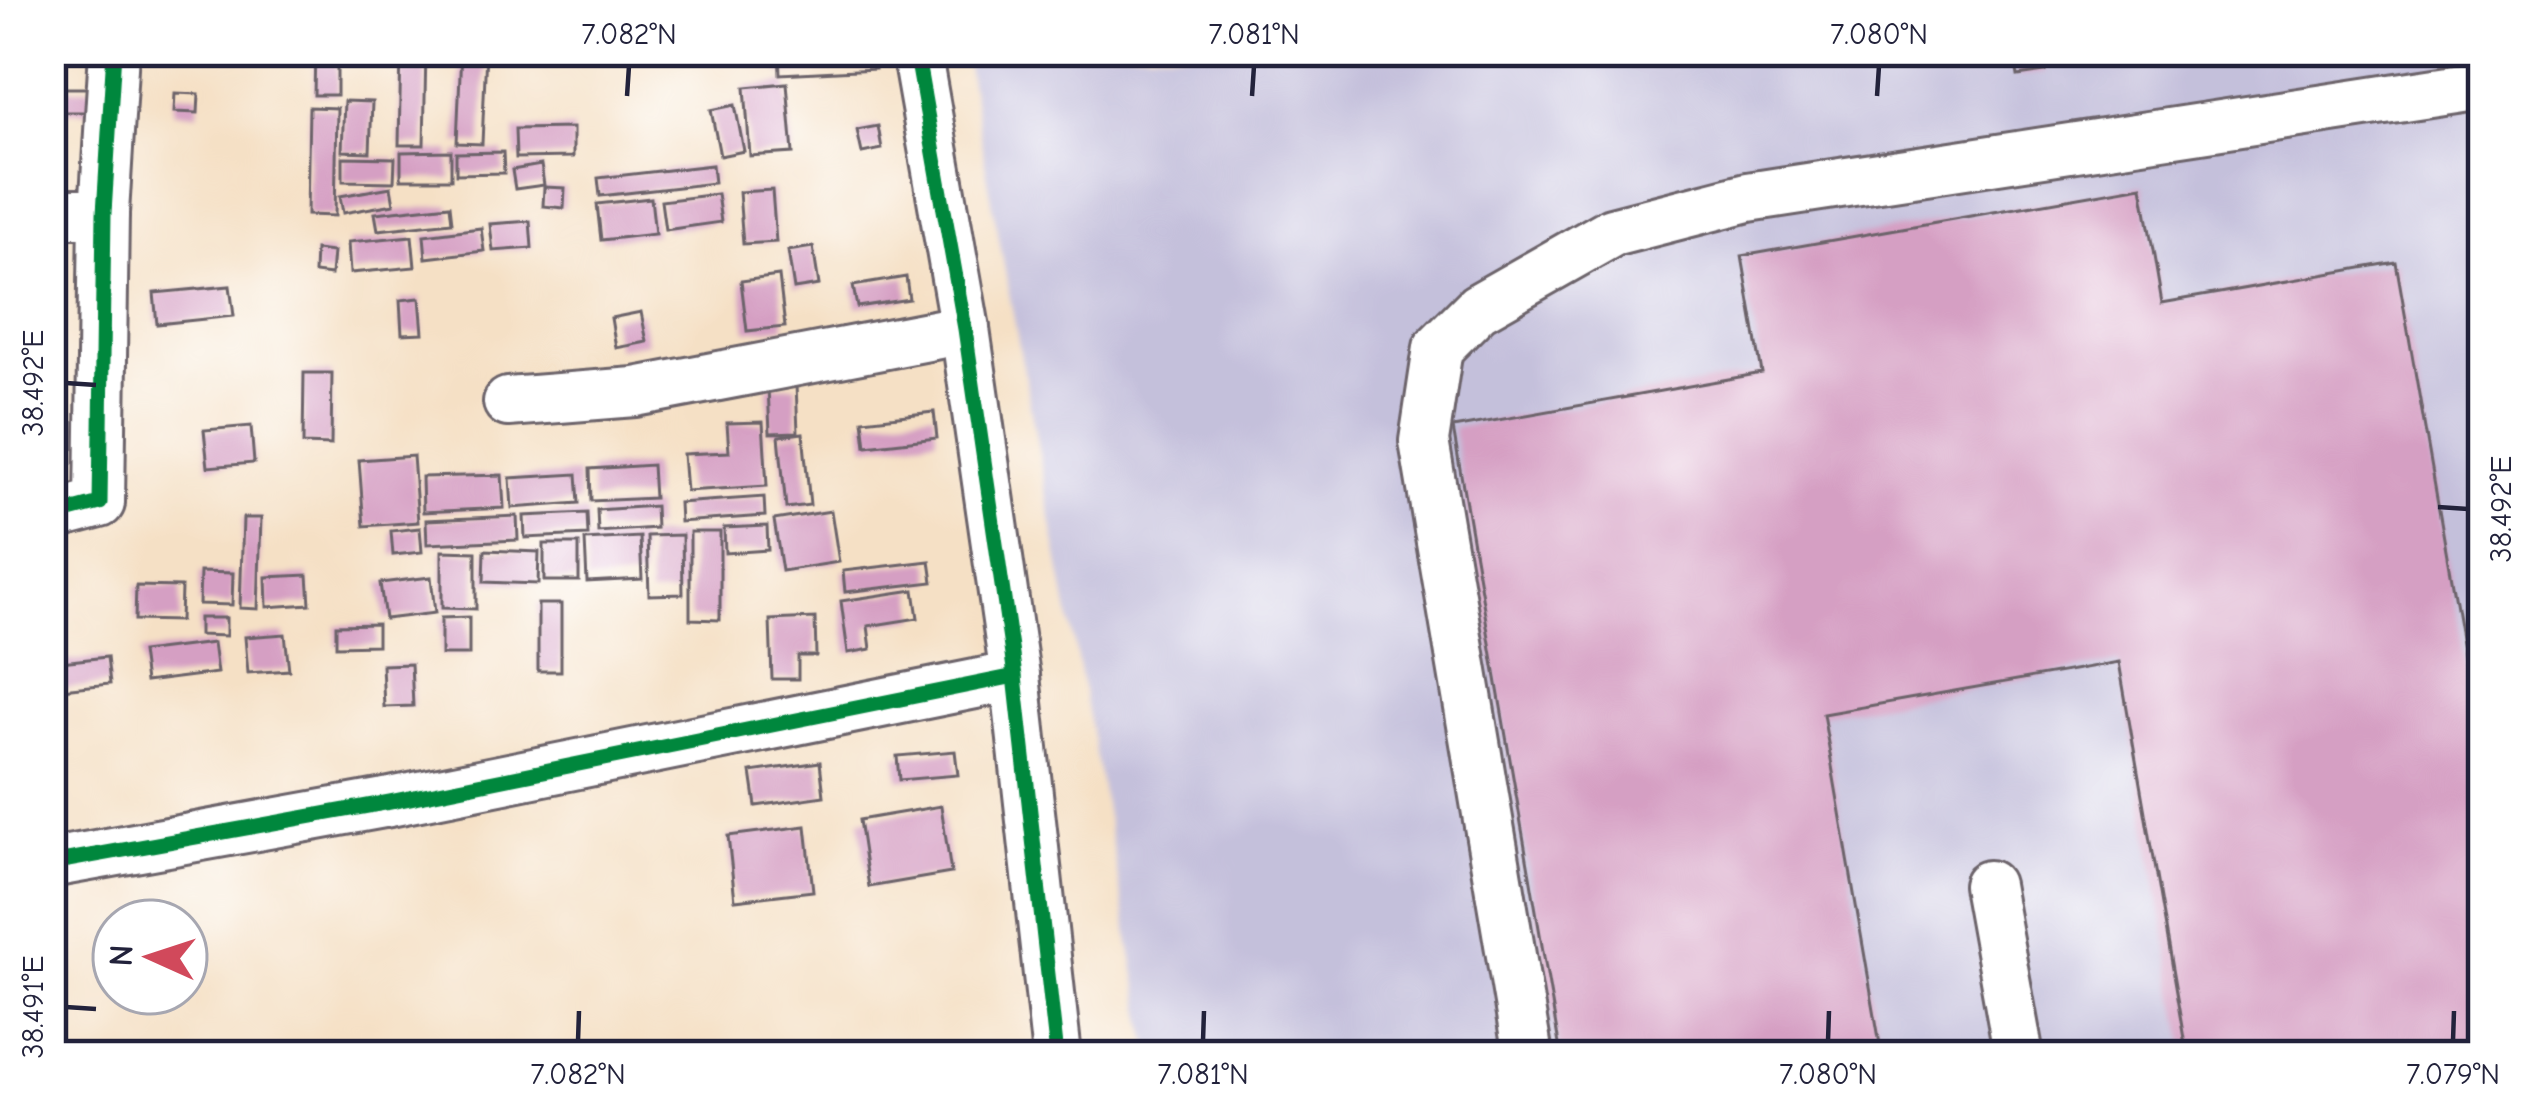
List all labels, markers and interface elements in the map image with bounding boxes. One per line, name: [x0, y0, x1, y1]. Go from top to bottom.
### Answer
text: 7.082°N: [581, 17, 677, 52]
text: 7.081°N: [1208, 17, 1300, 52]
text: 7.080°N: [1830, 17, 1928, 52]
text: 38.492°E: [16, 330, 51, 436]
text: 38.492°E: [2484, 456, 2519, 562]
north arrow: [90, 897, 210, 1017]
text: N: [102, 944, 141, 967]
text: 38.491°E: [16, 955, 51, 1059]
text: 7.082°N: [530, 1057, 626, 1092]
text: 7.081°N: [1157, 1057, 1249, 1092]
text: 7.080°N: [1779, 1057, 1877, 1092]
text: 7.079°N: [2406, 1057, 2500, 1092]

